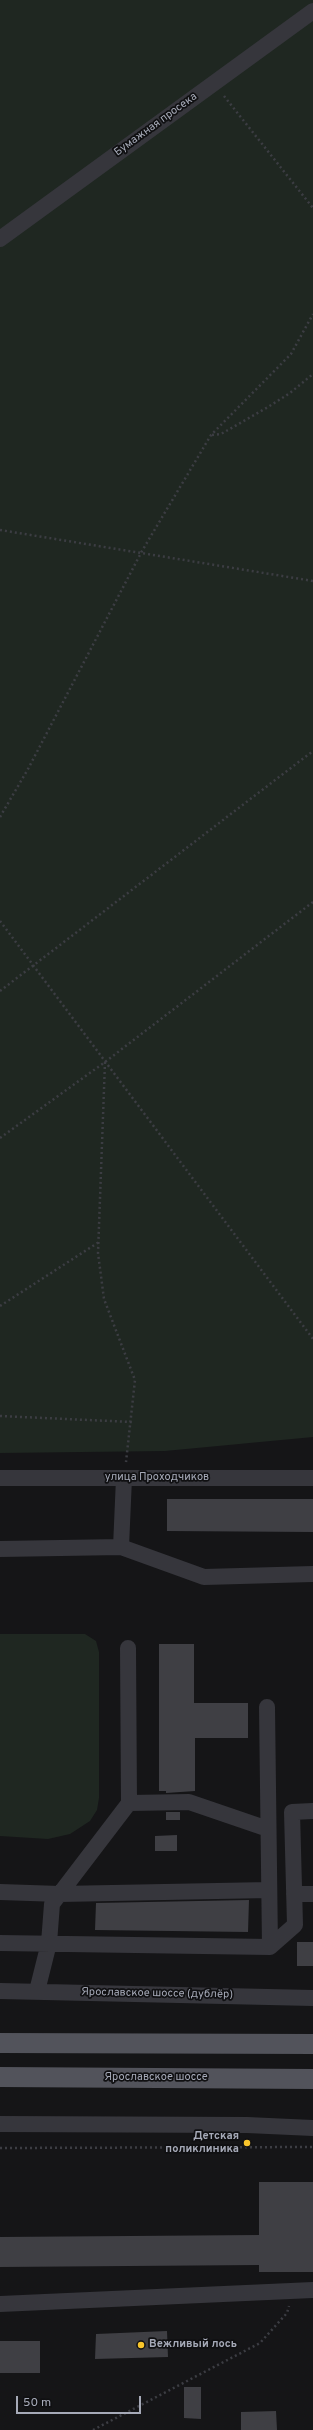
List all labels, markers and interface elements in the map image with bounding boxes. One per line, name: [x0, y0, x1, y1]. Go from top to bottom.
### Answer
street label: Бумажная просека: [112, 91, 200, 159]
street label: улица Проходчиков: [105, 1471, 209, 1485]
street label: Ярославское шоссе (дублёр): [81, 1986, 233, 2002]
street label: Ярославское шоссе: [104, 2071, 208, 2085]
place label: Детская поликлиника: [165, 2130, 239, 2156]
marker: Детская поликлиника: [242, 2138, 252, 2148]
place label: Вежливый лось: [149, 2338, 237, 2352]
marker: Вежливый лось: [136, 2340, 146, 2350]
scale bar: [18, 2388, 143, 2414]
text: 50 m: [23, 2395, 51, 2411]

